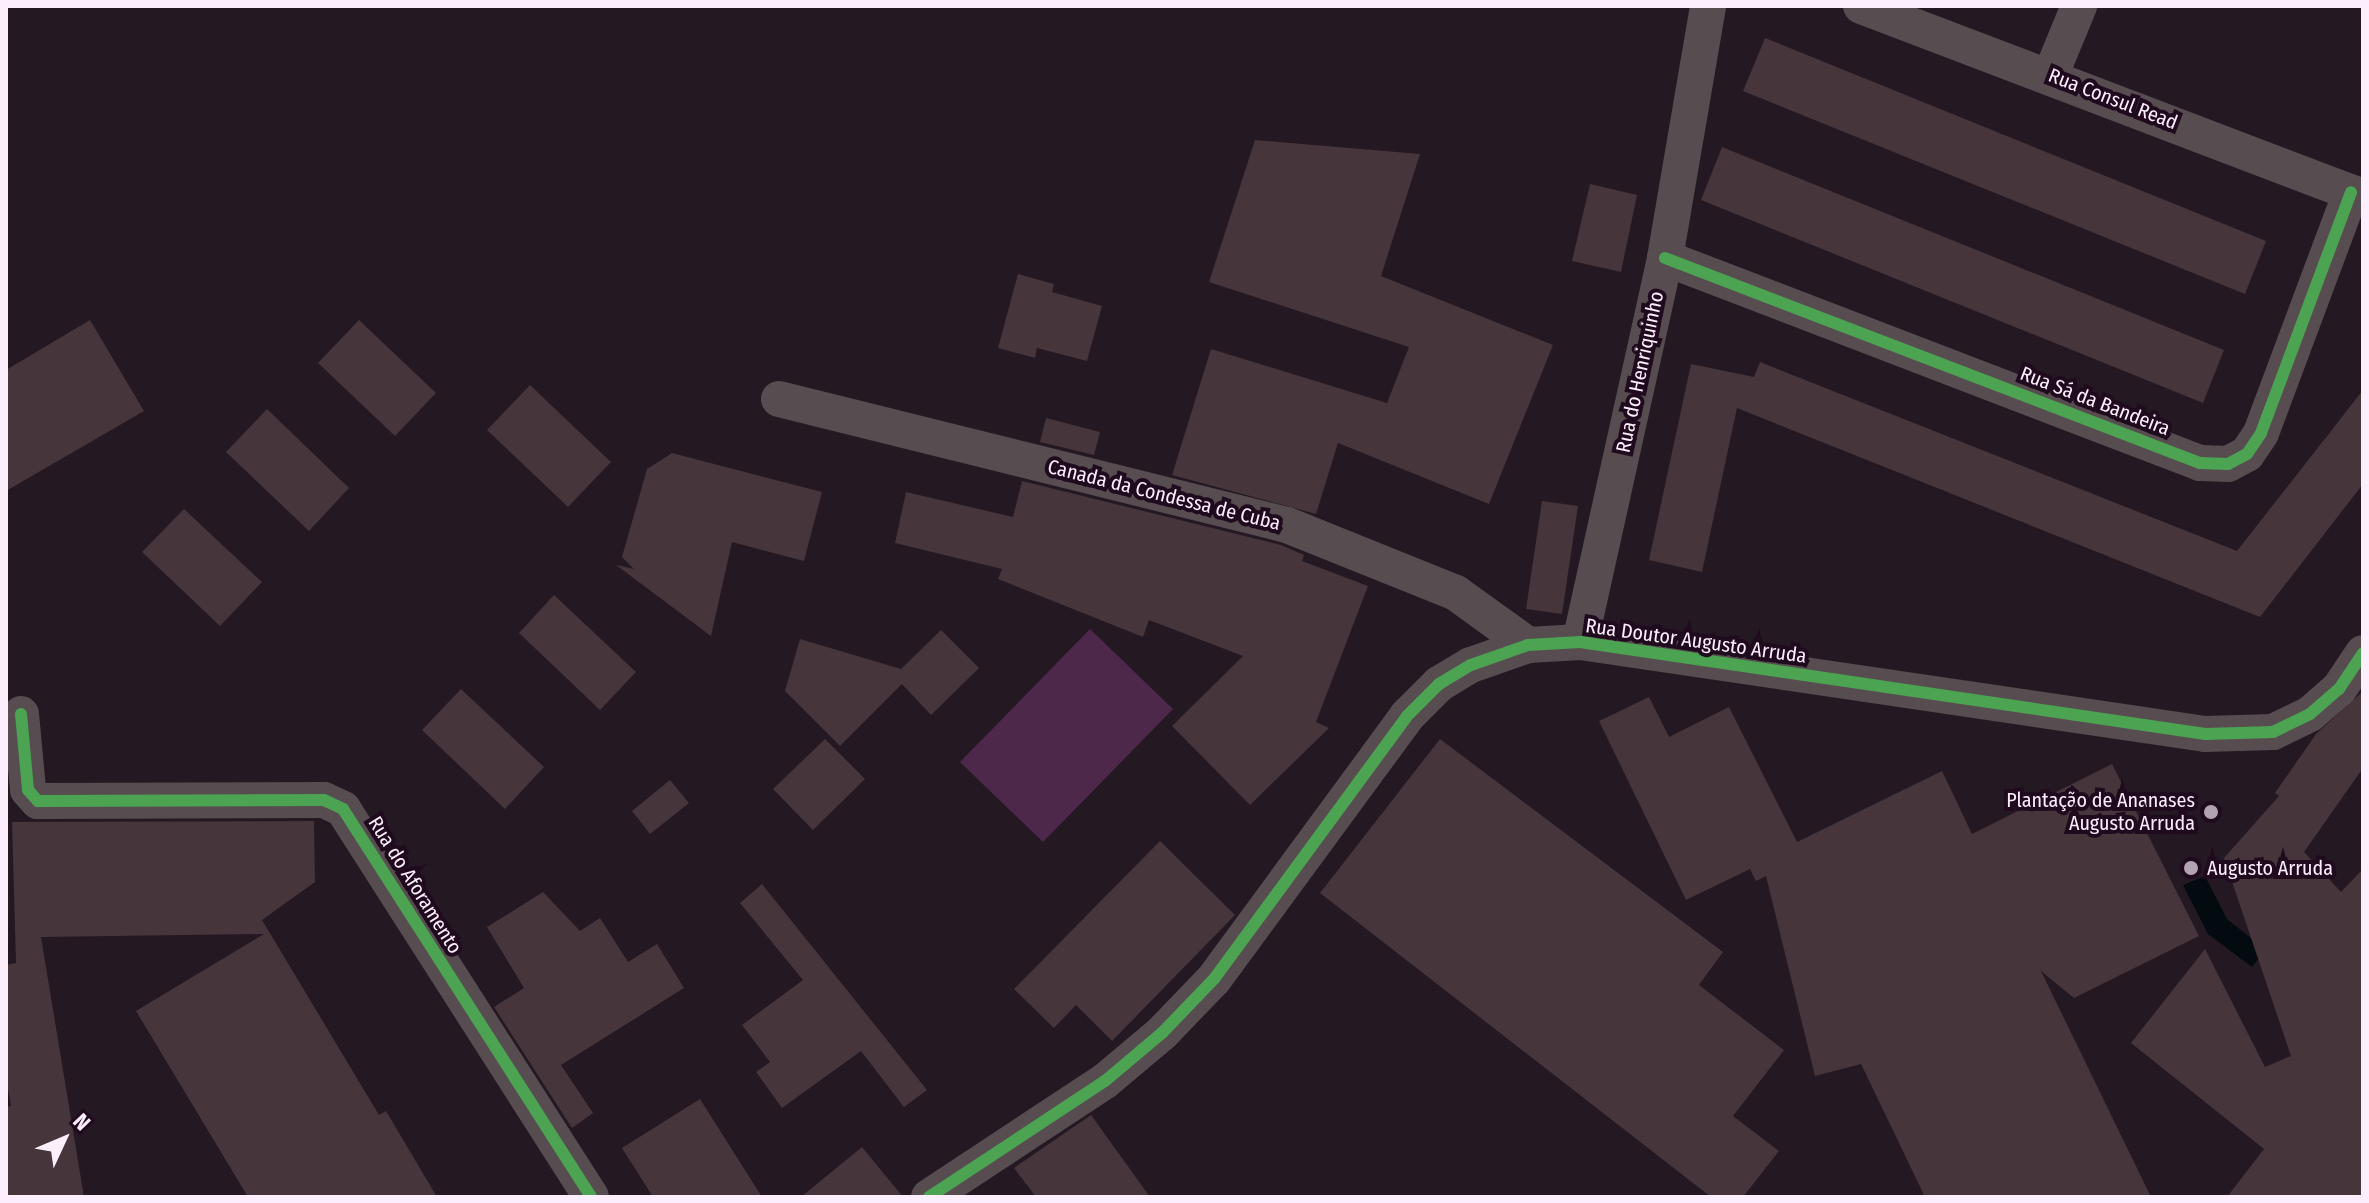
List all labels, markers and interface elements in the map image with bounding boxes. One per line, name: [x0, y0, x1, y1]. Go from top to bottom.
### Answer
street label: Rua Consul Read: [2045, 63, 2181, 135]
street label: Rua do Henriquinho: [1611, 289, 1669, 455]
street label: Rua Sá da Bandeira: [2017, 361, 2173, 441]
street label: Canada da Condessa de Cuba: [1045, 454, 1283, 536]
street label: Rua Doutor Augusto Arruda: [1584, 614, 1808, 668]
place label: Plantação de Ananases Augusto Arruda: [2006, 788, 2195, 835]
marker: Plantação de Ananases Augusto Arruda: [2202, 803, 2220, 821]
street label: Rua do Aforamento: [363, 812, 467, 958]
place label: Augusto Arruda: [2207, 856, 2333, 880]
marker: Augusto Arruda: [2182, 859, 2200, 877]
north arrow: [24, 1099, 104, 1179]
text: N: [67, 1108, 96, 1136]

